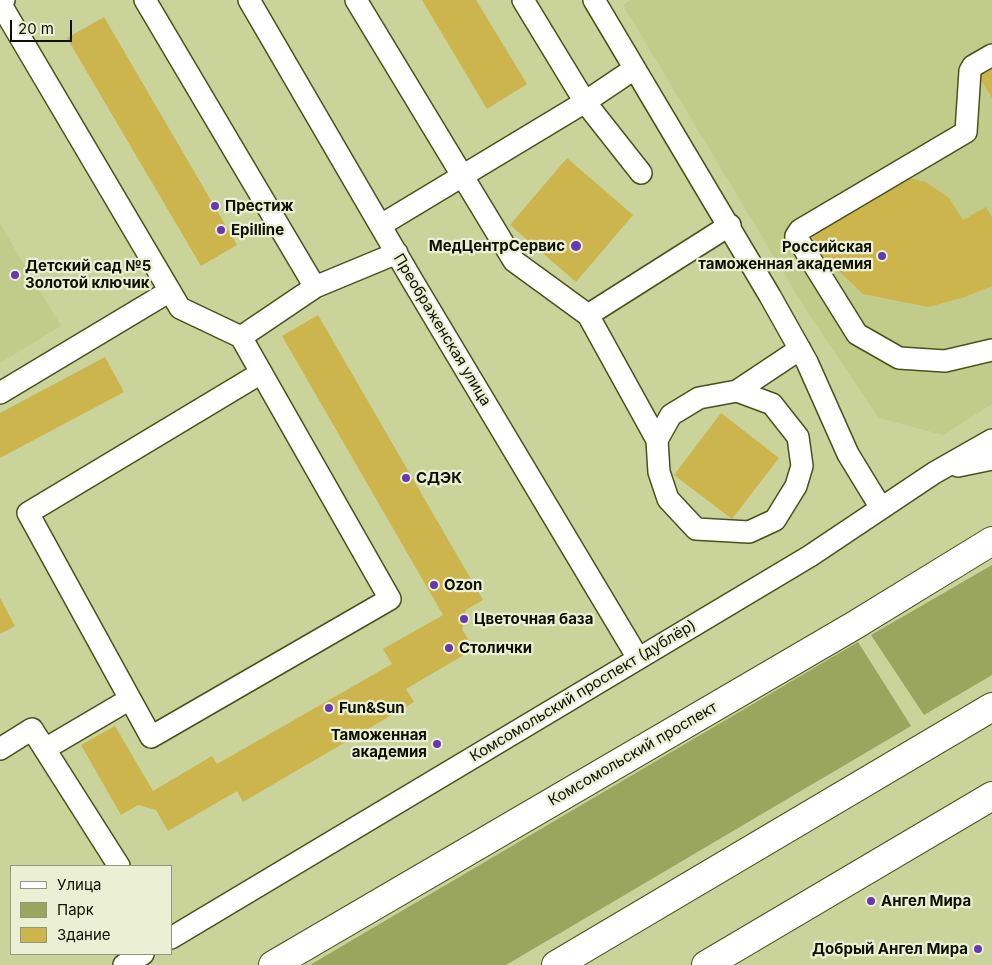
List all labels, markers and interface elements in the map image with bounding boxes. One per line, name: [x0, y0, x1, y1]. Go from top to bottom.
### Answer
scale bar: [12, 10, 75, 42]
text: 20 m: [18, 19, 54, 38]
place label: Престиж: [225, 197, 293, 215]
marker: Престиж: [209, 200, 221, 212]
place label: Epilline: [231, 221, 284, 239]
marker: Epilline: [215, 224, 227, 236]
place label: МедЦентрСервис: [429, 237, 565, 255]
place label: Российская таможенная академия: [698, 238, 872, 273]
marker: МедЦентрСервис: [569, 239, 583, 253]
marker: Российская таможенная академия: [876, 250, 888, 262]
street label: Преображенская улица: [389, 251, 495, 409]
place label: Детский сад №5 Золотой ключик: [25, 257, 151, 292]
marker: Детский сад №5 Золотой ключик: [9, 269, 21, 281]
place label: СДЭК: [416, 469, 462, 487]
marker: СДЭК: [400, 472, 412, 484]
place label: Ozon: [444, 576, 482, 594]
marker: Ozon: [428, 579, 440, 591]
place label: Цветочная база: [474, 610, 593, 628]
marker: Цветочная база: [458, 613, 470, 625]
street label: Комсомольский проспект (дублёр): [467, 616, 699, 766]
place label: Столички: [459, 639, 532, 657]
marker: Столички: [443, 642, 455, 654]
street label: Комсомольский проспект: [545, 698, 721, 810]
place label: Fun&Sun: [339, 699, 405, 717]
marker: Fun&Sun: [323, 702, 335, 714]
place label: Таможенная академия: [331, 726, 427, 761]
marker: Таможенная академия: [431, 738, 443, 750]
legend: [10, 865, 172, 955]
text: Улица: [57, 875, 101, 894]
place label: Ангел Мира: [881, 892, 971, 910]
marker: Ангел Мира: [865, 895, 877, 907]
text: Парк: [57, 900, 94, 919]
text: Здание: [57, 925, 111, 944]
place label: Добрый Ангел Мира: [812, 940, 968, 958]
marker: Добрый Ангел Мира: [972, 943, 984, 955]

